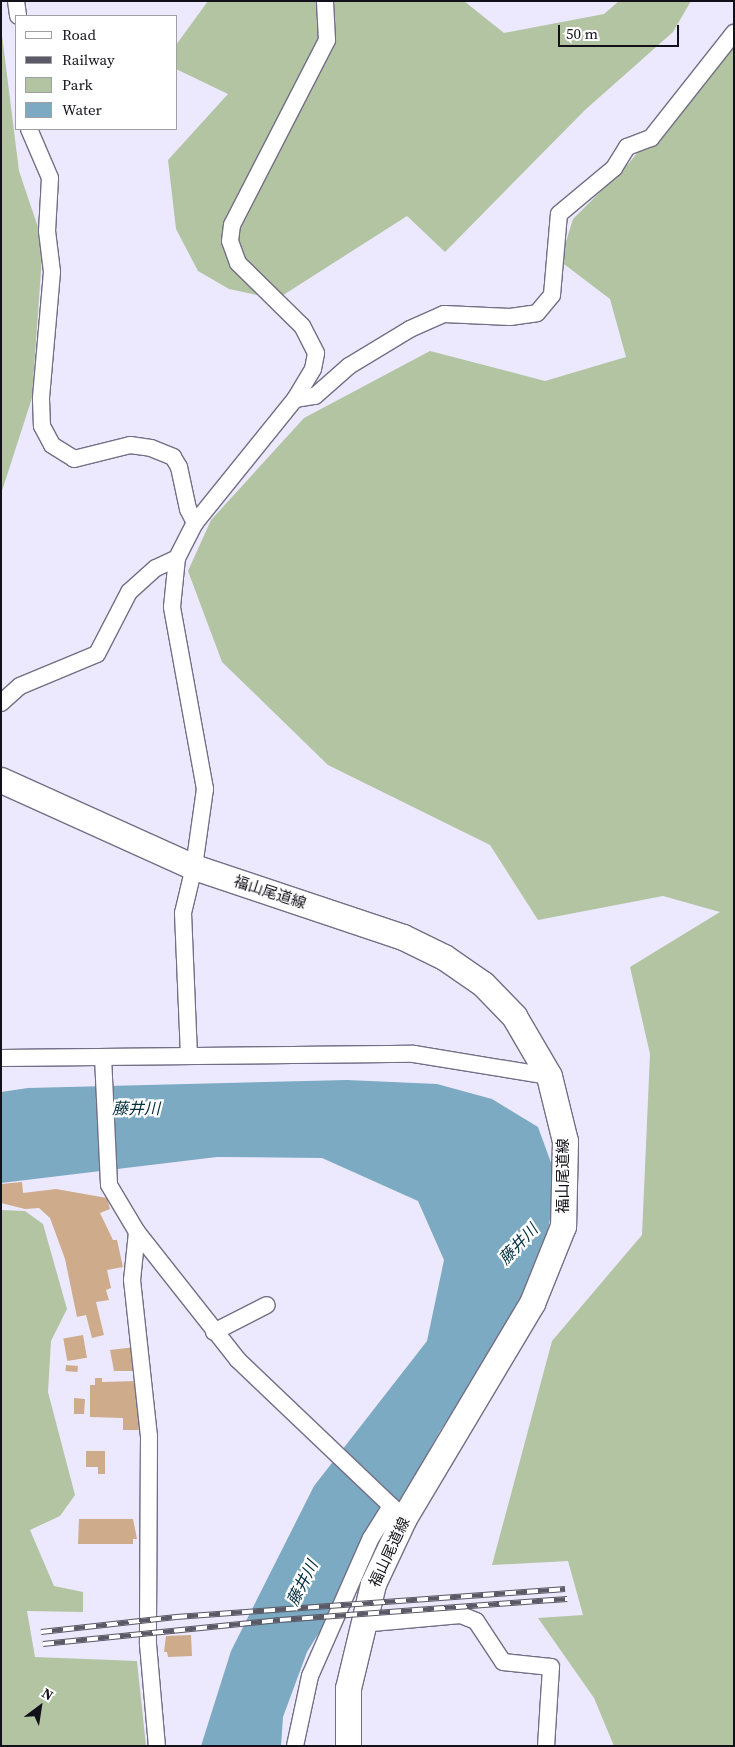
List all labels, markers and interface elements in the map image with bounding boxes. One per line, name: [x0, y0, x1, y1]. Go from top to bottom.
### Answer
legend: [15, 15, 178, 130]
scale bar: [560, 15, 681, 47]
text: 50 m: [566, 23, 598, 44]
text: Road: [62, 24, 96, 45]
text: Railway: [62, 49, 115, 70]
text: Park: [62, 74, 93, 95]
text: Water: [62, 99, 102, 120]
street label: 福山尾道線: [232, 872, 308, 912]
water label: 藤井川: [112, 1098, 160, 1118]
street label: 福山尾道線: [554, 1139, 572, 1213]
water label: 藤井川: [495, 1220, 541, 1268]
street label: 福山尾道線: [365, 1514, 413, 1590]
water label: 藤井川: [283, 1557, 321, 1609]
north arrow: [15, 1682, 65, 1732]
text: N: [38, 1683, 57, 1705]

